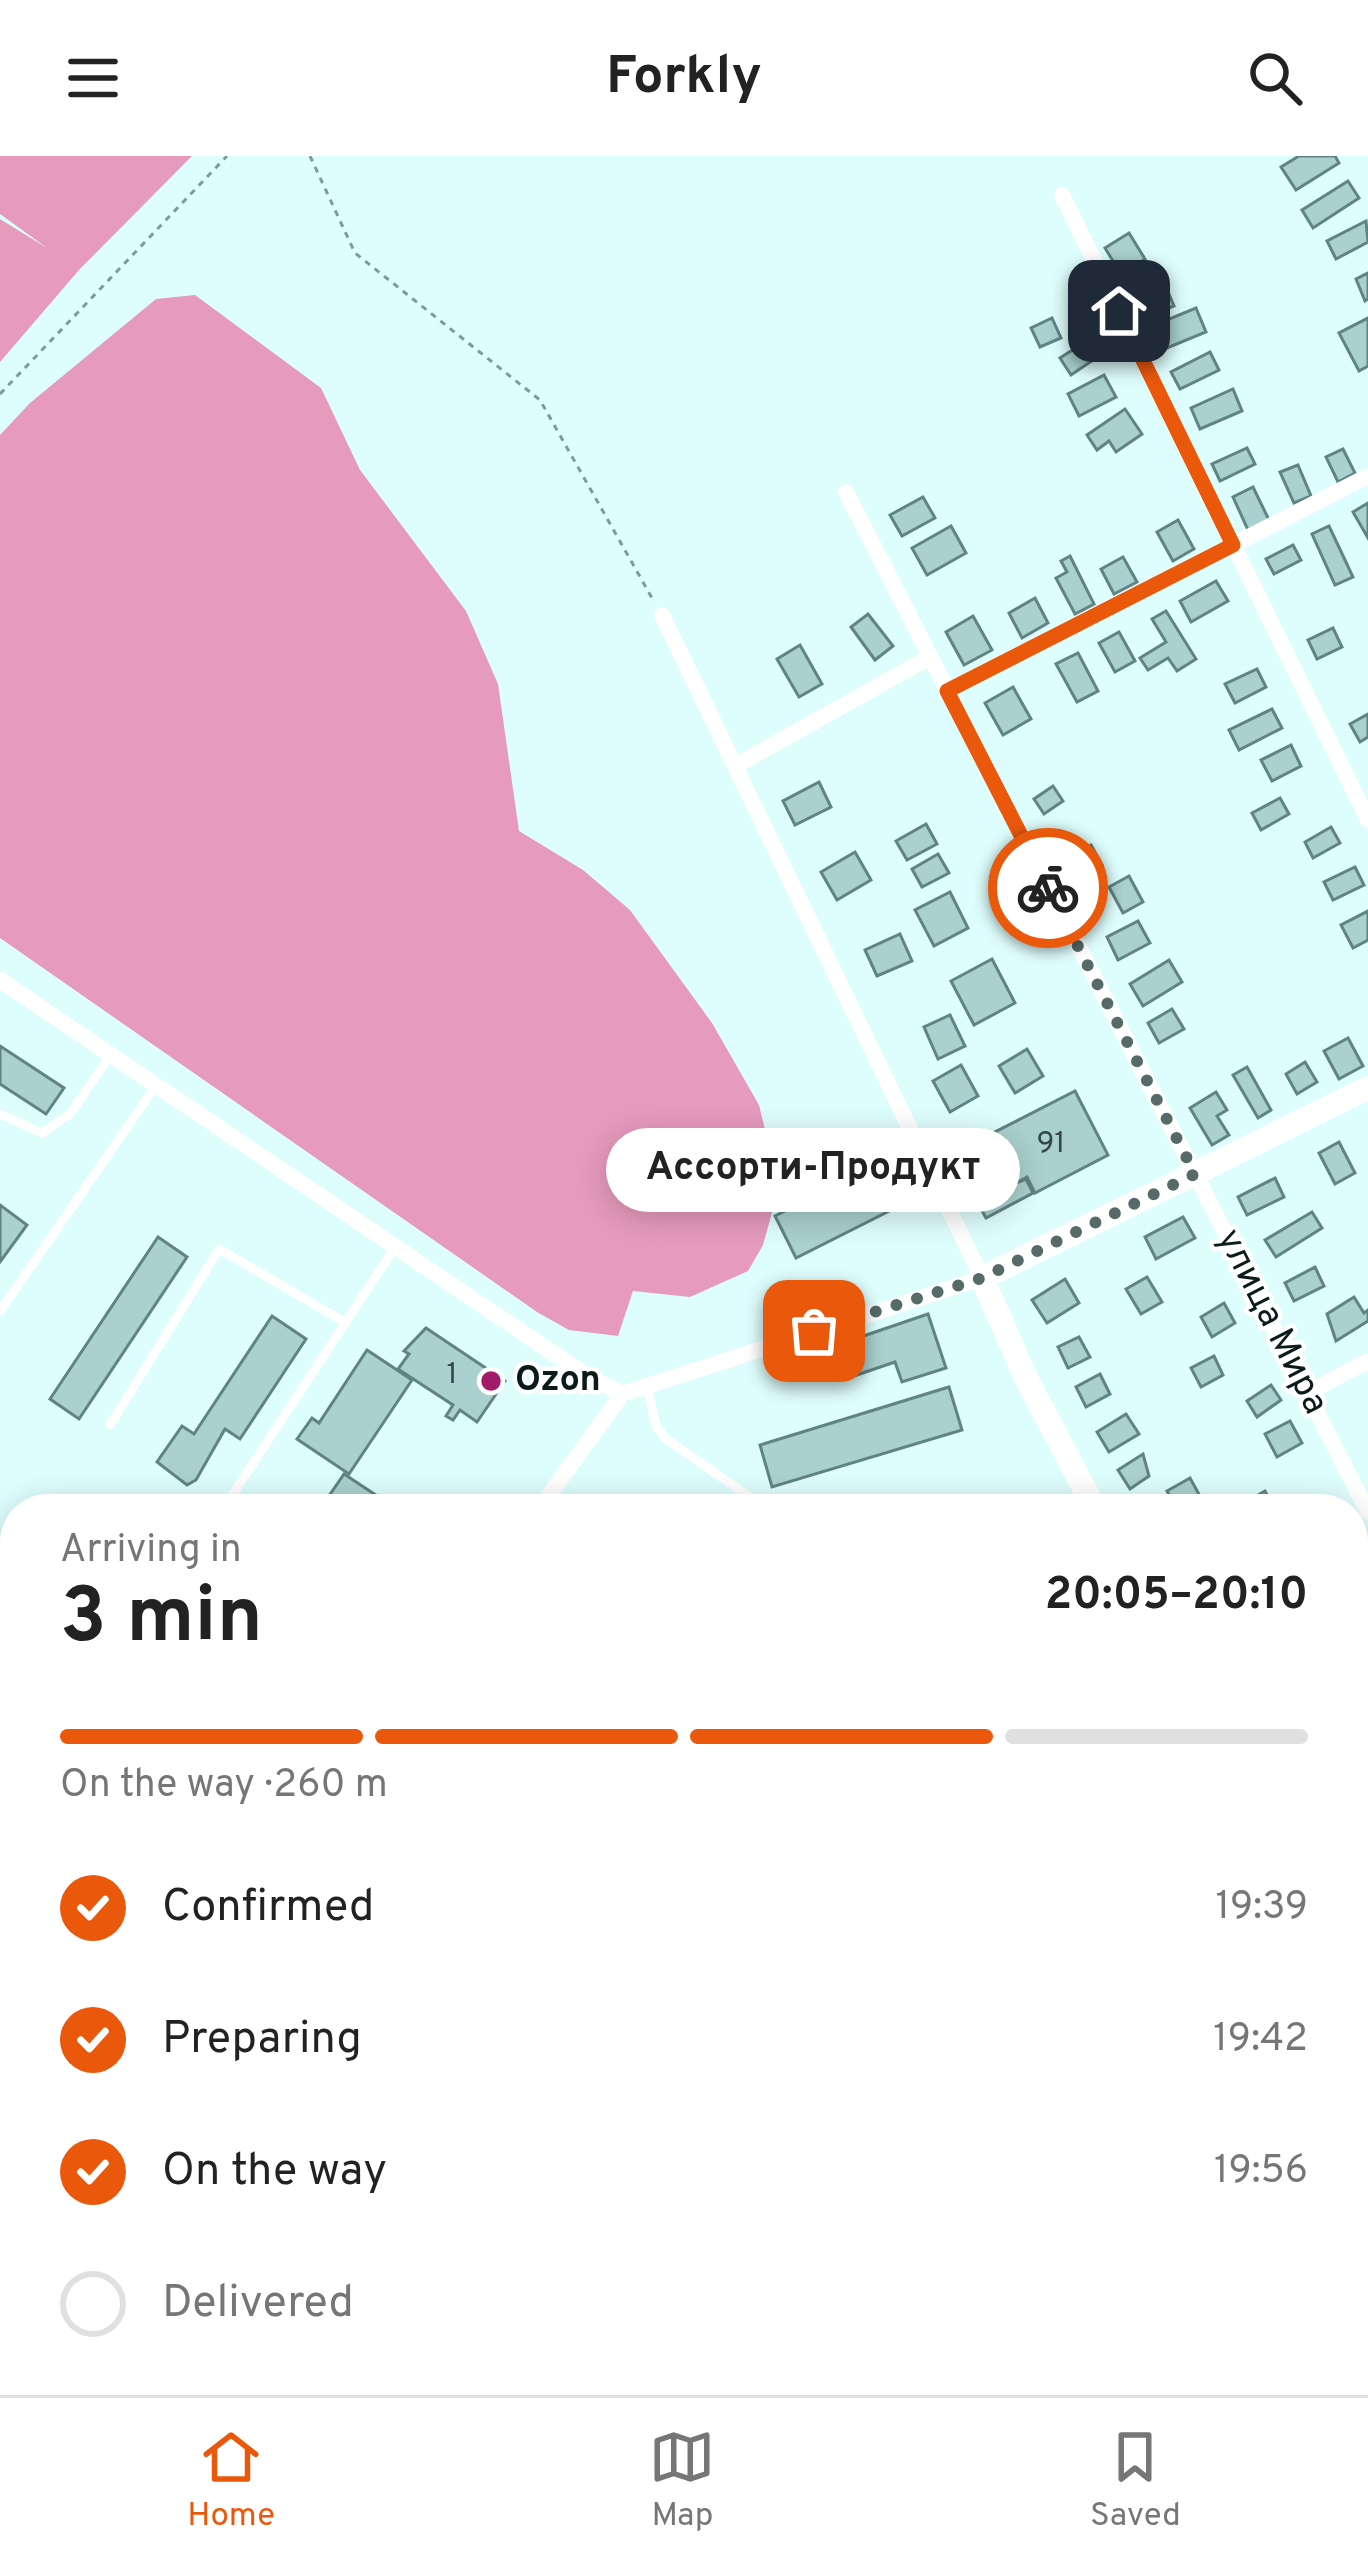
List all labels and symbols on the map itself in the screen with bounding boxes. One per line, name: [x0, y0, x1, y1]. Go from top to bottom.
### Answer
pin: [1068, 260, 1170, 362]
courier: [988, 828, 1108, 948]
house number: 91: [1036, 1126, 1066, 1163]
callout: Ассорти-Продукт: [607, 1127, 1021, 1211]
street label: улица Мира: [1205, 1222, 1337, 1422]
pin: [763, 1280, 865, 1382]
house number: 1: [446, 1357, 458, 1394]
place label: Ozon: [515, 1358, 601, 1404]
marker: Ozon: [478, 1368, 504, 1394]

